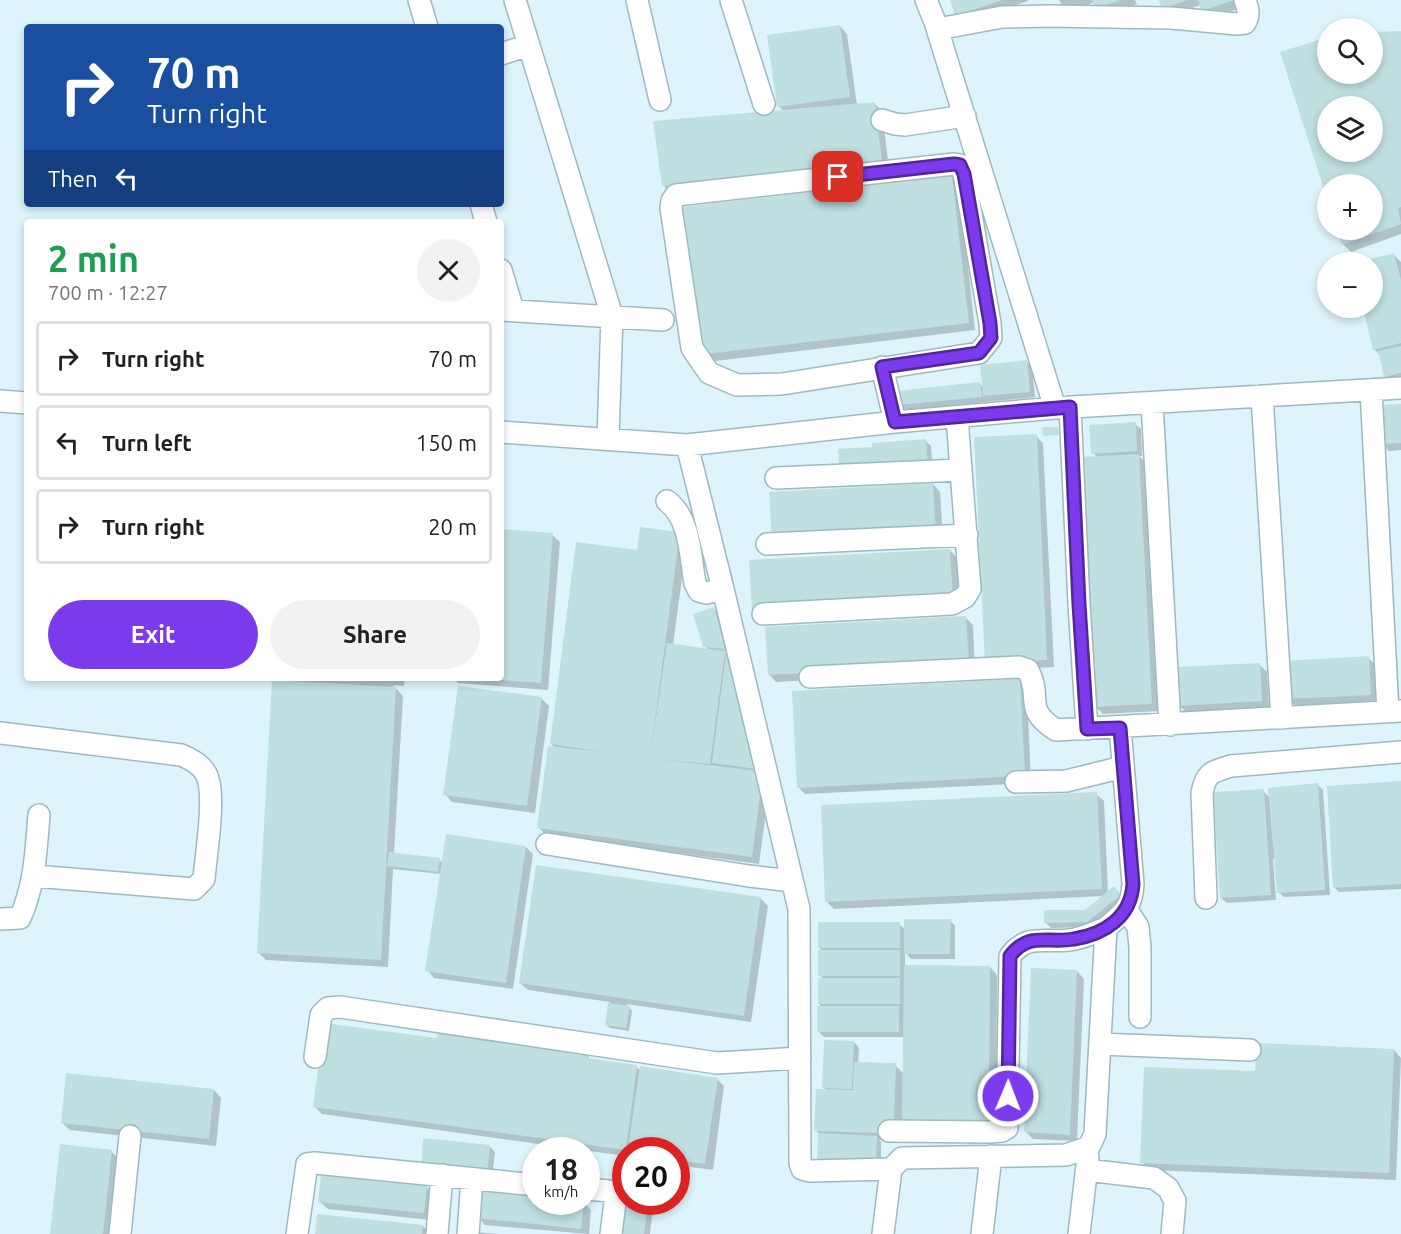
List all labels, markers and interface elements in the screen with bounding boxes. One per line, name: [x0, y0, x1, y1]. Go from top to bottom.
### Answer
map controls: [1317, 18, 1383, 318]
button: search: [1317, 18, 1383, 84]
icon: right: [48, 48, 126, 126]
text: 70 m: [147, 49, 241, 96]
button: layers: [1317, 96, 1383, 162]
text: Turn right: [147, 98, 267, 128]
pin: [812, 151, 863, 202]
icon: arrive: [821, 160, 854, 193]
icon: left: [110, 162, 143, 195]
text: Then: [48, 166, 98, 191]
button: +: [1317, 174, 1383, 240]
text: 2 min: [48, 238, 139, 279]
button: close: [417, 239, 480, 302]
button: −: [1317, 252, 1383, 318]
text: 700 m · 12:27: [48, 281, 168, 304]
icon: right: [51, 342, 84, 375]
text: Turn right: [102, 346, 204, 371]
text: 70 m: [428, 346, 477, 371]
icon: left: [51, 426, 84, 459]
text: Turn left: [102, 430, 192, 455]
text: 150 m: [416, 430, 477, 455]
icon: right: [51, 510, 84, 543]
text: Turn right: [102, 514, 204, 539]
text: 20 m: [428, 514, 477, 539]
button: Exit: [48, 600, 258, 669]
button: Share: [270, 600, 480, 669]
position arrow: [976, 1064, 1040, 1128]
speed limit sign: 20: [612, 1137, 690, 1215]
text: 18: [544, 1152, 578, 1186]
text: km/h: [544, 1183, 578, 1200]

